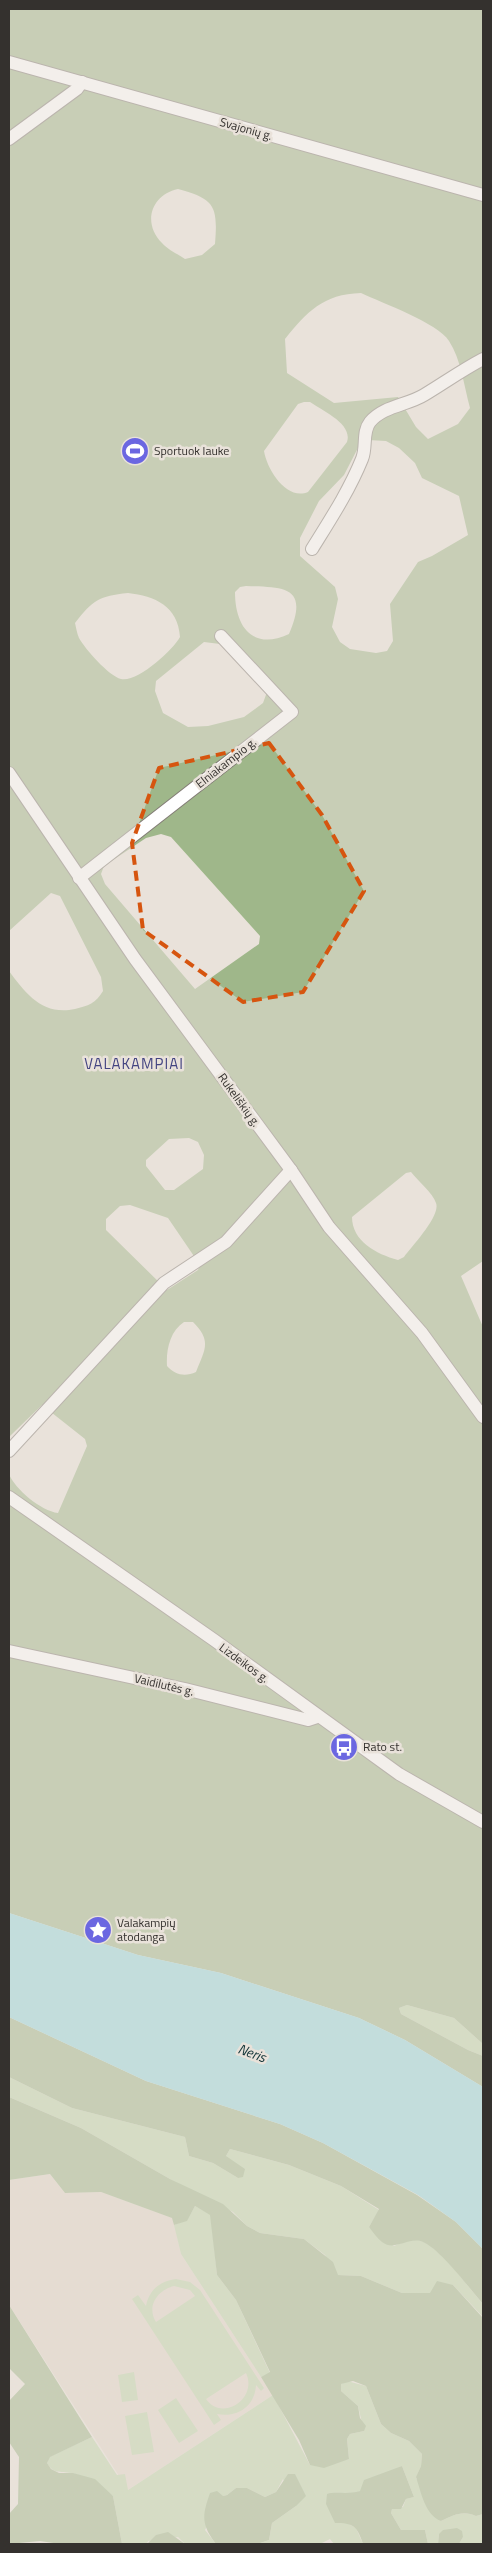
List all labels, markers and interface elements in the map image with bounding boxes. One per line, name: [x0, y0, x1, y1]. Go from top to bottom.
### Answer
street label: Svajonių g.: [218, 112, 275, 145]
sports icon: Sportuok lauke: [120, 436, 150, 466]
place label: Sportuok lauke: [154, 441, 229, 460]
street label: Elniakampio g.: [191, 733, 260, 793]
district label: VALAKAMPIAI: [84, 1052, 184, 1075]
street label: Rukeliškių g.: [213, 1069, 265, 1131]
street label: Lizdeikos g.: [215, 1638, 273, 1687]
street label: Vaidilutės g.: [132, 1668, 196, 1701]
bus stop icon: Rato st.: [329, 1732, 359, 1762]
place label: Rato st.: [363, 1737, 402, 1756]
place label: Valakampių atodanga: [117, 1913, 176, 1946]
place icon: Valakampių atodanga: [83, 1915, 113, 1945]
water label: Neris: [235, 2038, 270, 2068]

